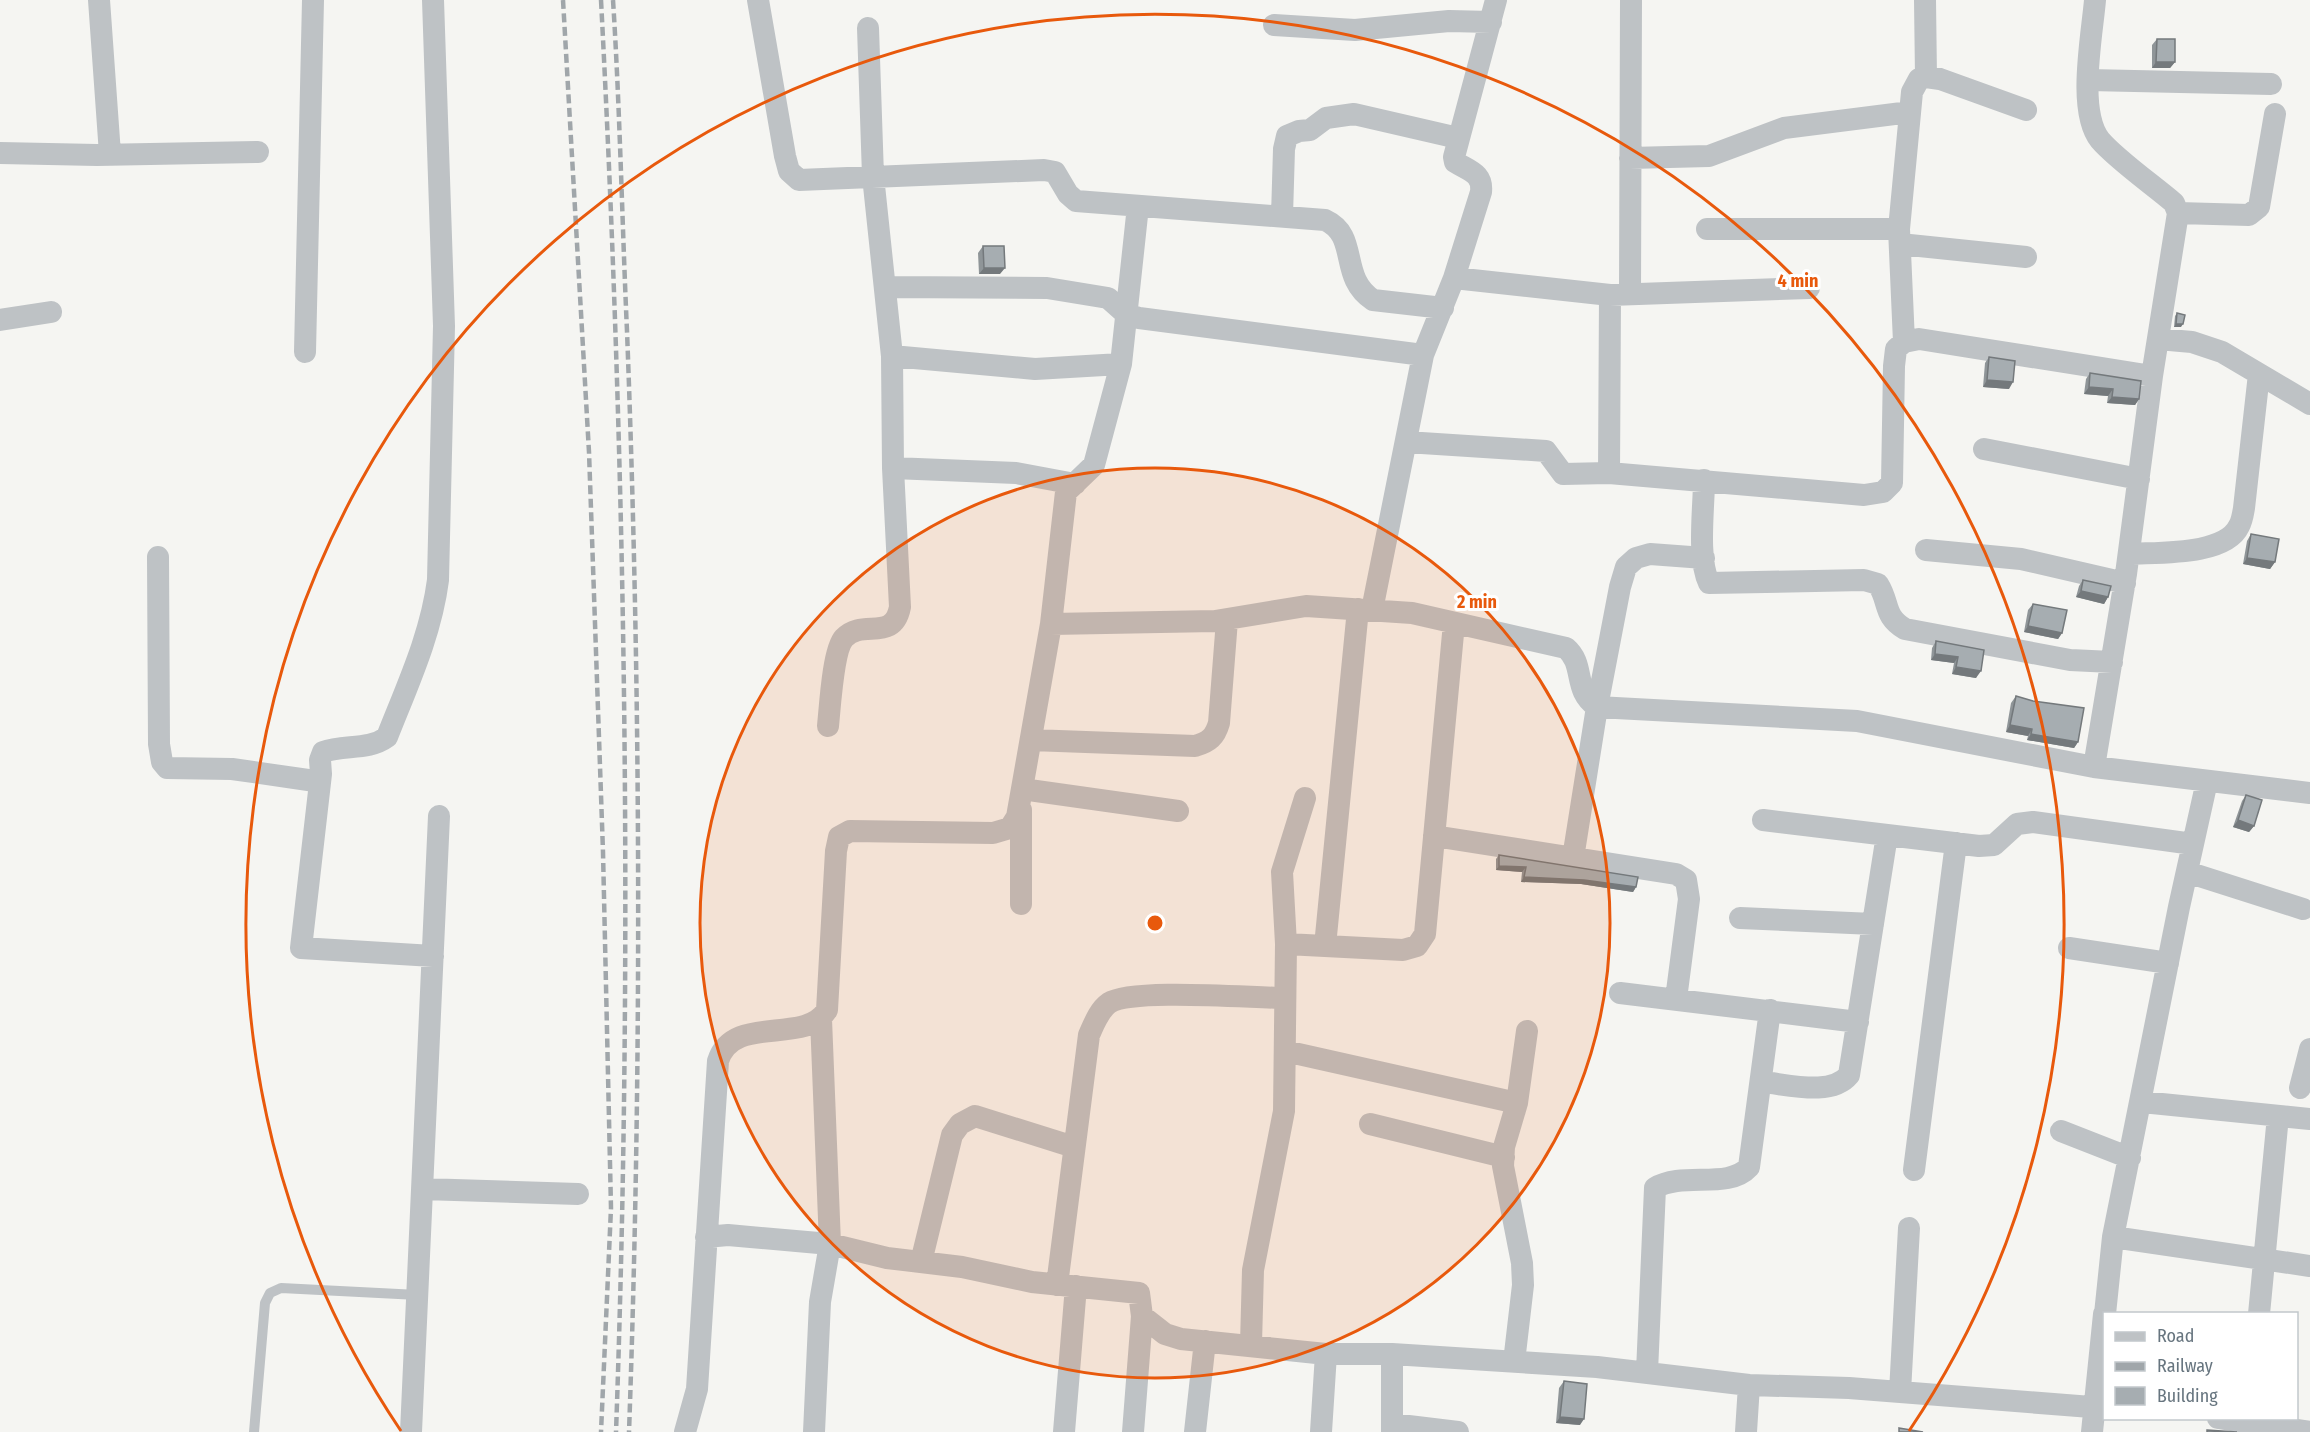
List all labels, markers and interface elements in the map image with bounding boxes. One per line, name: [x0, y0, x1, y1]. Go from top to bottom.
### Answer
text: 4 min: [1778, 270, 1818, 292]
text: 2 min: [1456, 591, 1497, 613]
centre of rings: [1145, 913, 1165, 933]
legend: [2103, 1312, 2298, 1420]
text: Road: [2157, 1325, 2194, 1347]
text: Railway: [2157, 1355, 2213, 1377]
text: Building: [2157, 1385, 2218, 1407]

